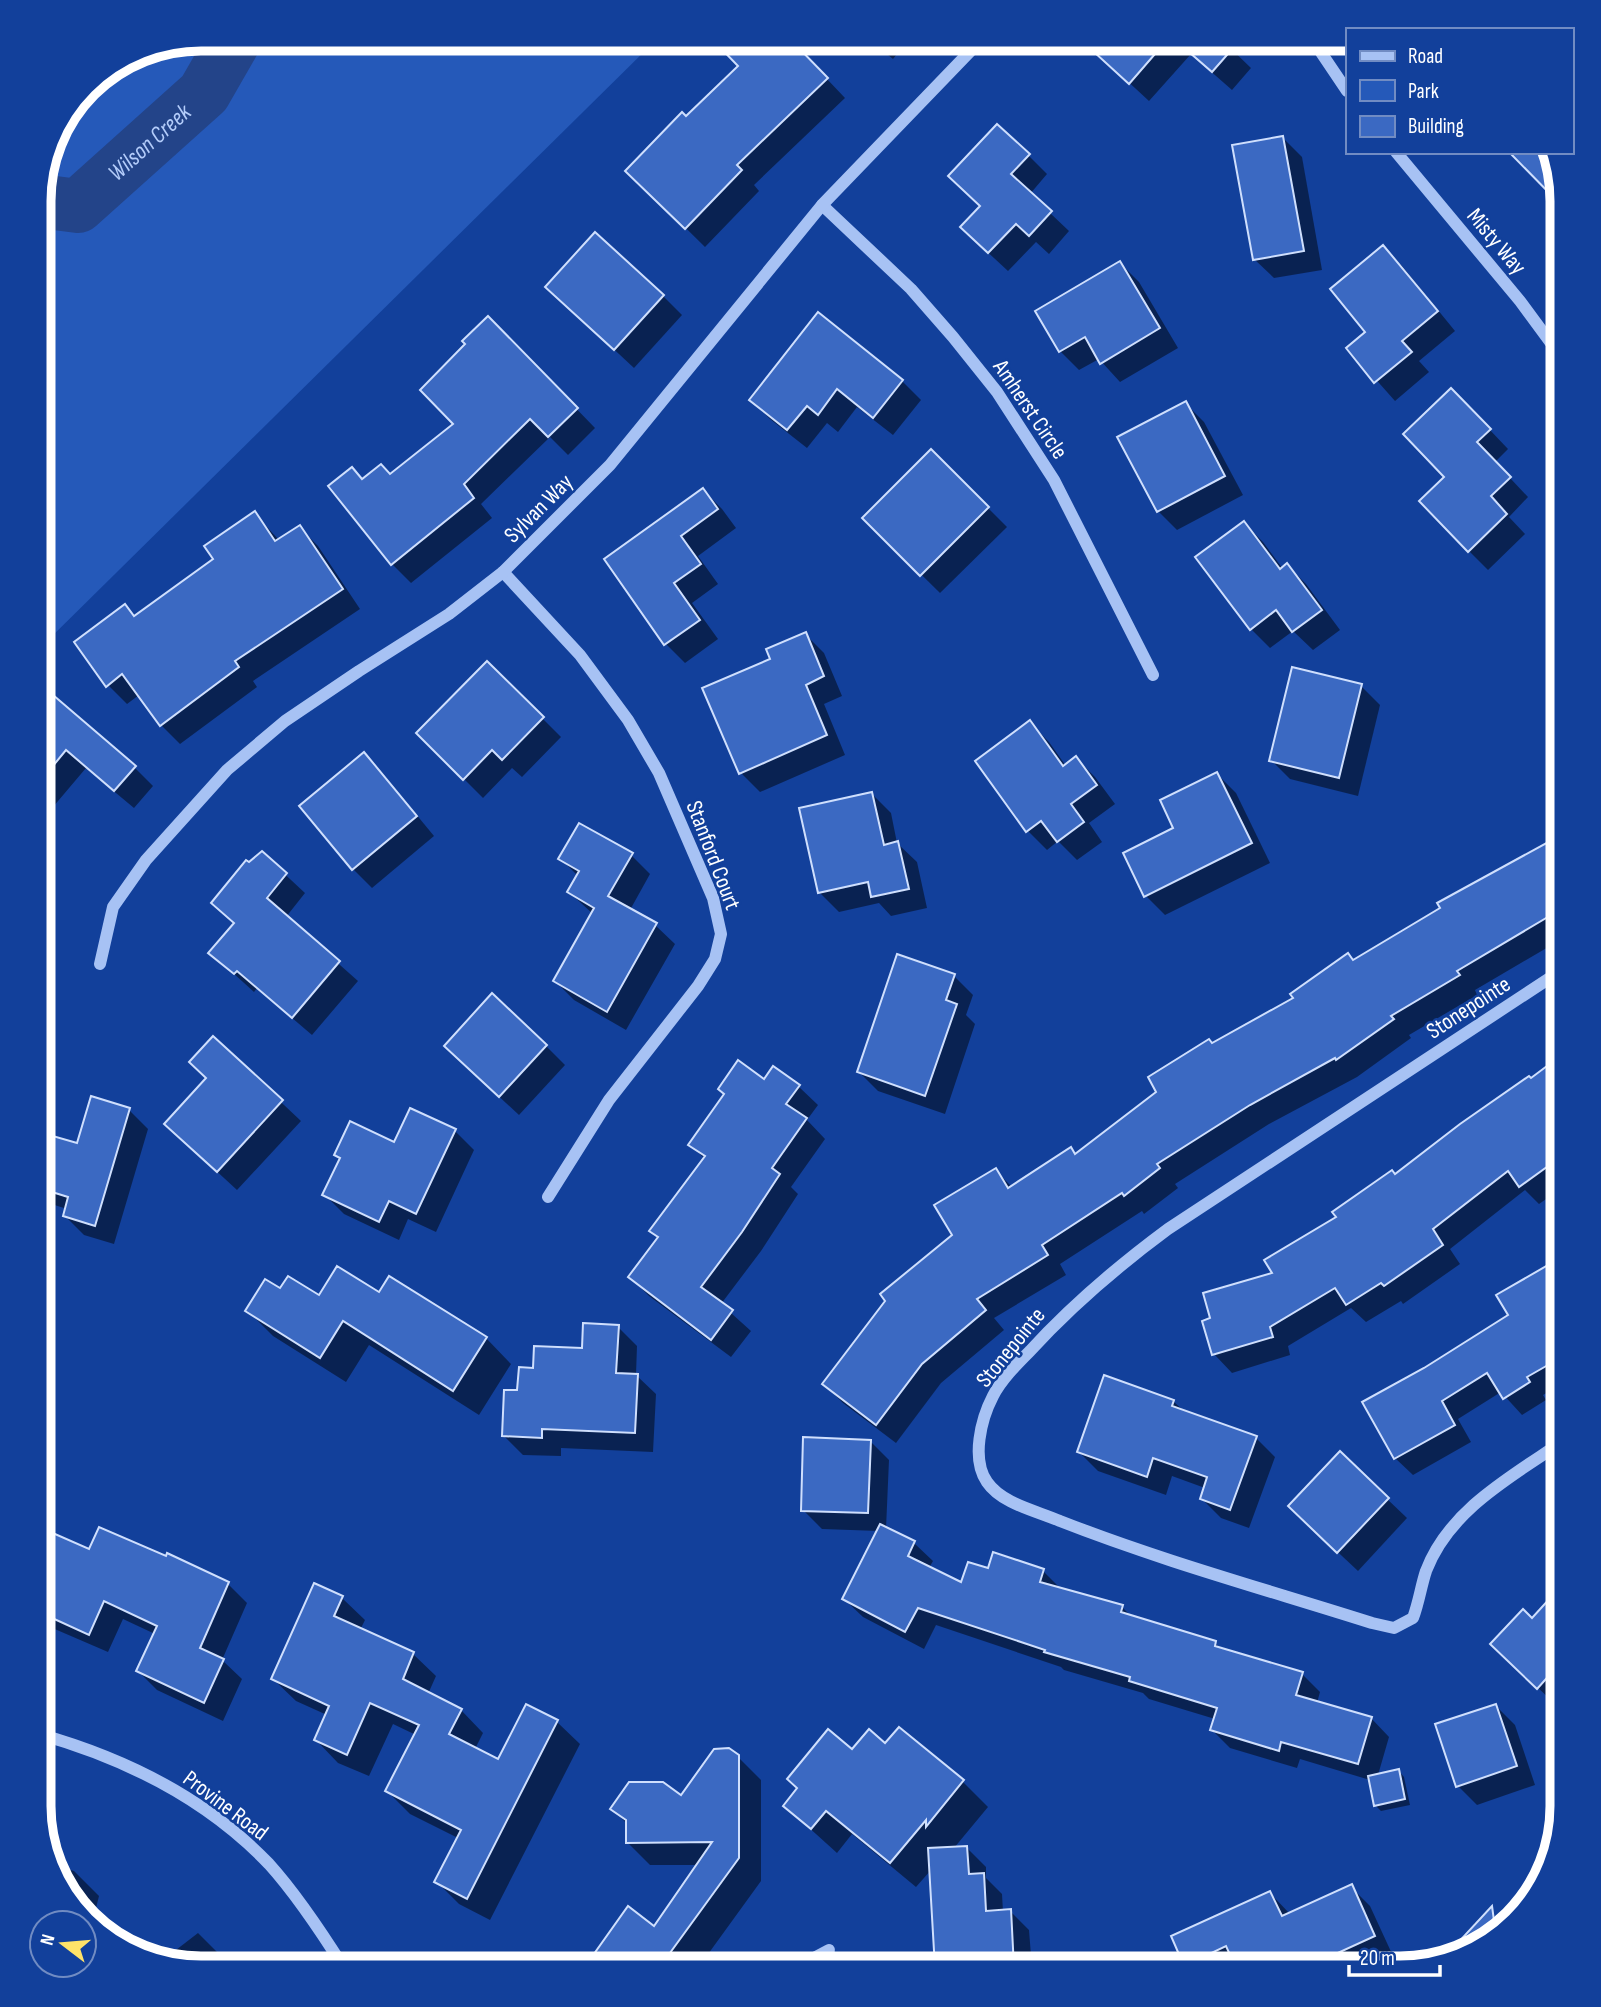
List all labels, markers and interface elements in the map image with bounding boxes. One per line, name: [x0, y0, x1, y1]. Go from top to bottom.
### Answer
legend: [1346, 28, 1573, 154]
text: Road: [1408, 44, 1443, 69]
text: Park: [1408, 79, 1439, 104]
water label: Wilson Creek: [102, 97, 198, 187]
text: Building: [1408, 114, 1464, 139]
street label: Misty Way: [1461, 203, 1532, 281]
street label: Amherst Circle: [986, 354, 1074, 465]
street label: Sylvan Way: [498, 468, 579, 549]
street label: Stanford Court: [679, 797, 747, 914]
street label: Stonepointe: [1421, 970, 1516, 1045]
street label: Stonepointe: [970, 1302, 1051, 1393]
street label: Provine Road: [177, 1765, 274, 1847]
north arrow: [28, 1909, 98, 1979]
text: N: [36, 1932, 61, 1948]
scale bar: [1349, 1934, 1440, 1978]
text: 20 m: [1360, 1946, 1395, 1971]

